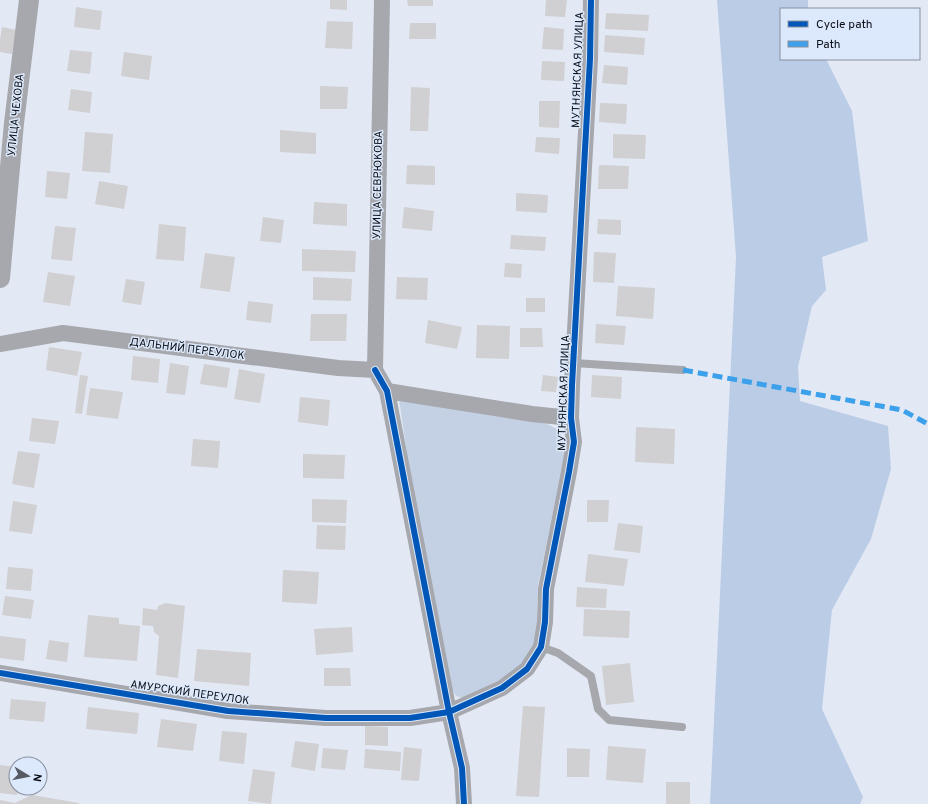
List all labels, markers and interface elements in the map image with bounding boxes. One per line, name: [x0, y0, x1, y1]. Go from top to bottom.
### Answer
legend: [780, 8, 920, 60]
street label: МУТНЯНСКАЯ УЛИЦА: [569, 12, 587, 128]
text: Cycle path: [816, 17, 873, 33]
text: Path: [816, 37, 841, 53]
street label: УЛИЦА ЧЕХОВА: [5, 73, 27, 157]
street label: УЛИЦА СЕВРЮКОВА: [370, 131, 386, 239]
street label: ДАЛЬНИЙ ПЕРЕУЛОК: [129, 334, 245, 363]
street label: МУТНЯНСКАЯ УЛИЦА: [555, 335, 573, 451]
street label: АМУРСКИЙ ПЕРЕУЛОК: [130, 677, 251, 708]
north arrow: [8, 756, 48, 796]
text: N: [29, 772, 44, 783]

